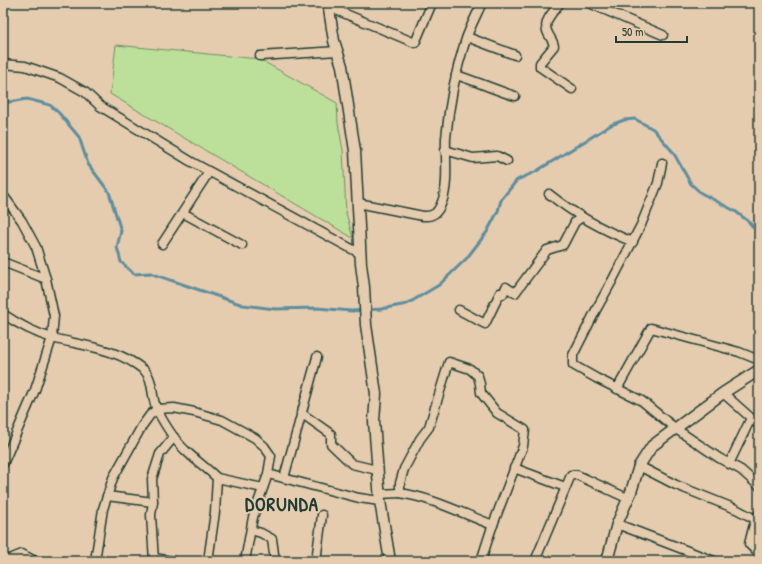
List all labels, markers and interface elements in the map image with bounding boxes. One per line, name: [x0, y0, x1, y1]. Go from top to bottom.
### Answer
scale bar: [616, 18, 687, 44]
text: 50 m: [622, 23, 643, 40]
district label: DORUNDA: [245, 491, 319, 517]

